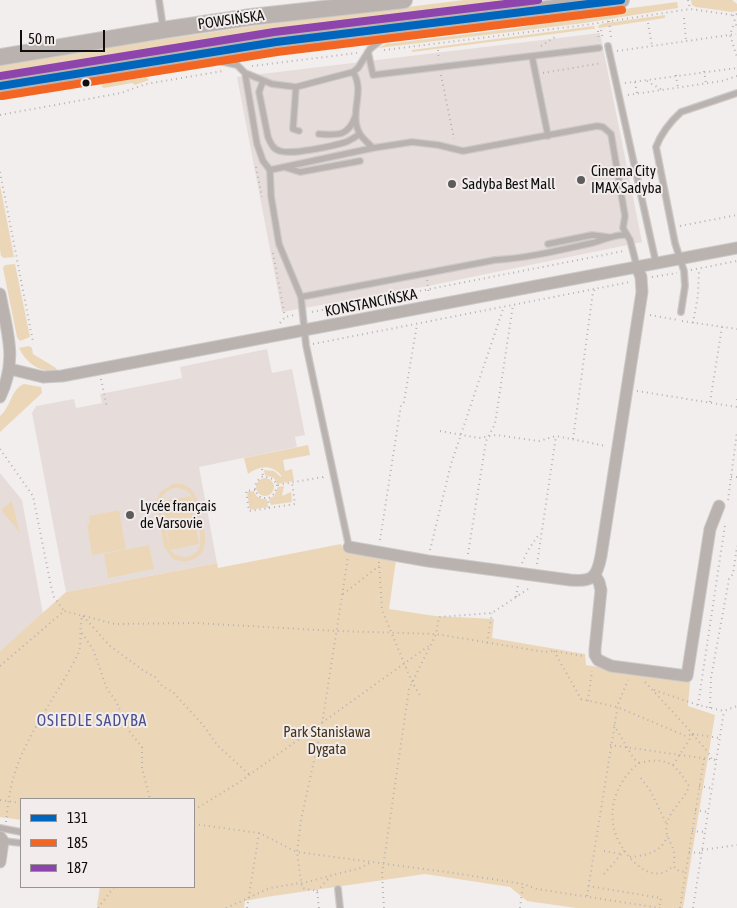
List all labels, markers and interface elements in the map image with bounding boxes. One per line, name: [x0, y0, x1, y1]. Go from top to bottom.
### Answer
street label: POWSIŃSKA: [197, 6, 265, 34]
scale bar: [22, 20, 108, 52]
text: 50 m: [28, 30, 55, 47]
unlabelled marker: [81, 78, 91, 88]
place label: Cinema City IMAX Sadyba: [591, 162, 662, 197]
marker: Cinema City IMAX Sadyba: [575, 174, 587, 186]
place label: Sadyba Best Mall: [462, 175, 555, 193]
marker: Sadyba Best Mall: [446, 178, 458, 190]
street label: KONSTANCIŃSKA: [323, 285, 419, 321]
place label: Lycée français de Varsovie: [140, 497, 216, 532]
marker: Lycée français de Varsovie: [124, 509, 136, 521]
district label: OSIEDLE SADYBA: [35, 711, 149, 731]
park label: Park Stanisława Dygata: [283, 723, 371, 758]
legend: [20, 798, 195, 888]
text: 131: [67, 809, 88, 826]
text: 185: [67, 834, 88, 851]
text: 187: [67, 859, 88, 876]

